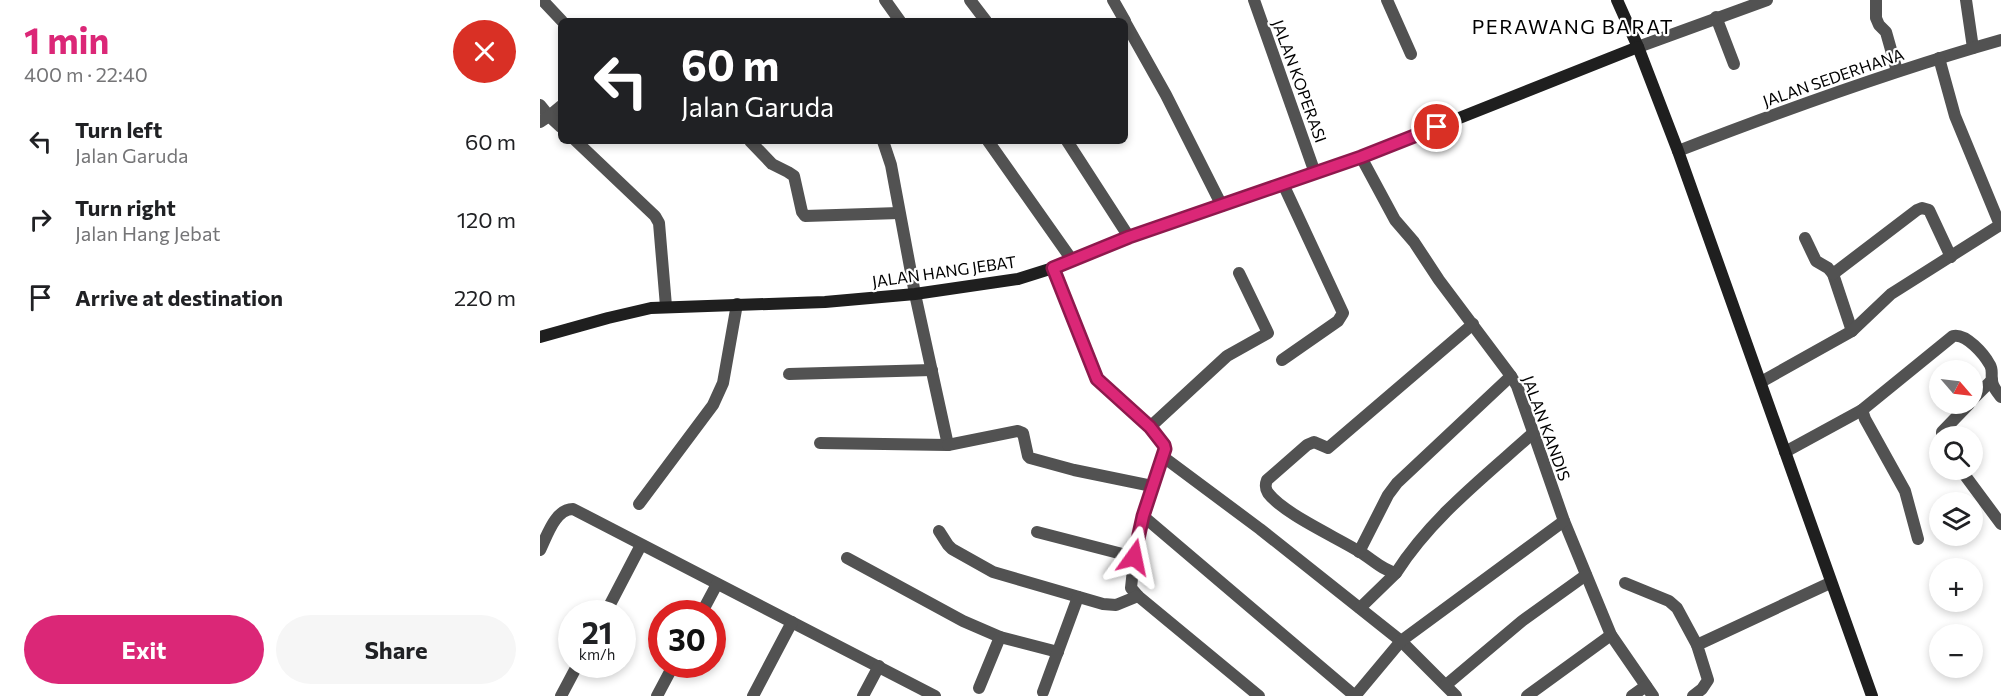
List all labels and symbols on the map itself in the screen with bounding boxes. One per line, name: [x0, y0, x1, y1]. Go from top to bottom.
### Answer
district label: PERAWANG BARAT: [1472, 14, 1674, 38]
street label: JALAN KOPERASI: [1269, 17, 1331, 145]
street label: JALAN SEDERHANA: [1760, 44, 1906, 110]
pin: [1411, 101, 1462, 152]
street label: JALAN HANG JEBAT: [871, 251, 1017, 291]
north arrow: [1929, 360, 1983, 414]
street label: JALAN KANDIS: [1519, 373, 1575, 483]
position arrow: [1102, 525, 1166, 589]
speed limit sign: 30: [648, 600, 726, 678]

